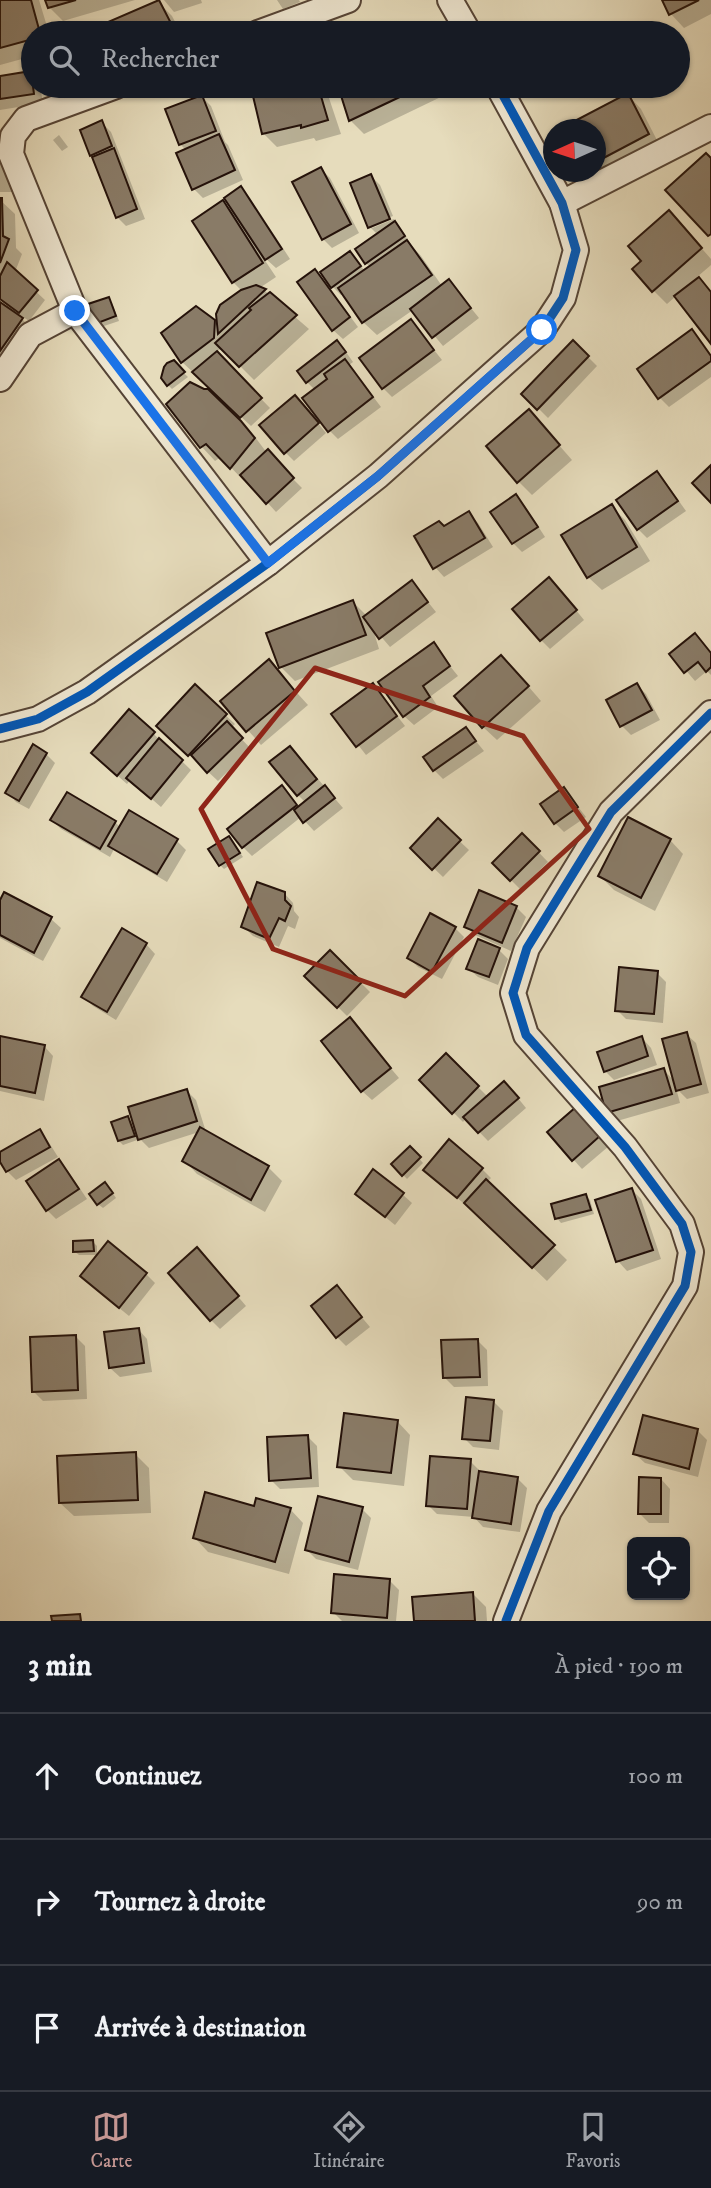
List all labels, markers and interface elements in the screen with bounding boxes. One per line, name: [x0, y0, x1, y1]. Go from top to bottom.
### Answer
search box: [21, 21, 690, 98]
icon: search: [45, 41, 83, 79]
text: Rechercher: [101, 43, 219, 76]
north arrow: [543, 119, 606, 182]
route end: [59, 295, 90, 326]
route start: [526, 314, 557, 345]
map controls: [627, 1537, 690, 1600]
button: locate: [627, 1537, 690, 1600]
text: 3 min: [28, 1648, 92, 1685]
text: À pied · 190 m: [555, 1652, 683, 1681]
icon: ahead: [28, 1757, 66, 1795]
text: Continuez: [95, 1760, 201, 1793]
text: 100 m: [628, 1762, 683, 1791]
icon: right: [28, 1883, 66, 1921]
text: Tournez à droite: [95, 1886, 266, 1919]
text: 90 m: [637, 1888, 683, 1917]
icon: arrive: [28, 2009, 66, 2047]
text: Arrivée à destination: [95, 2012, 306, 2045]
tab: Carte: [91, 2108, 132, 2173]
tab: Itinéraire: [313, 2108, 385, 2173]
tab: Favoris: [566, 2108, 620, 2173]

